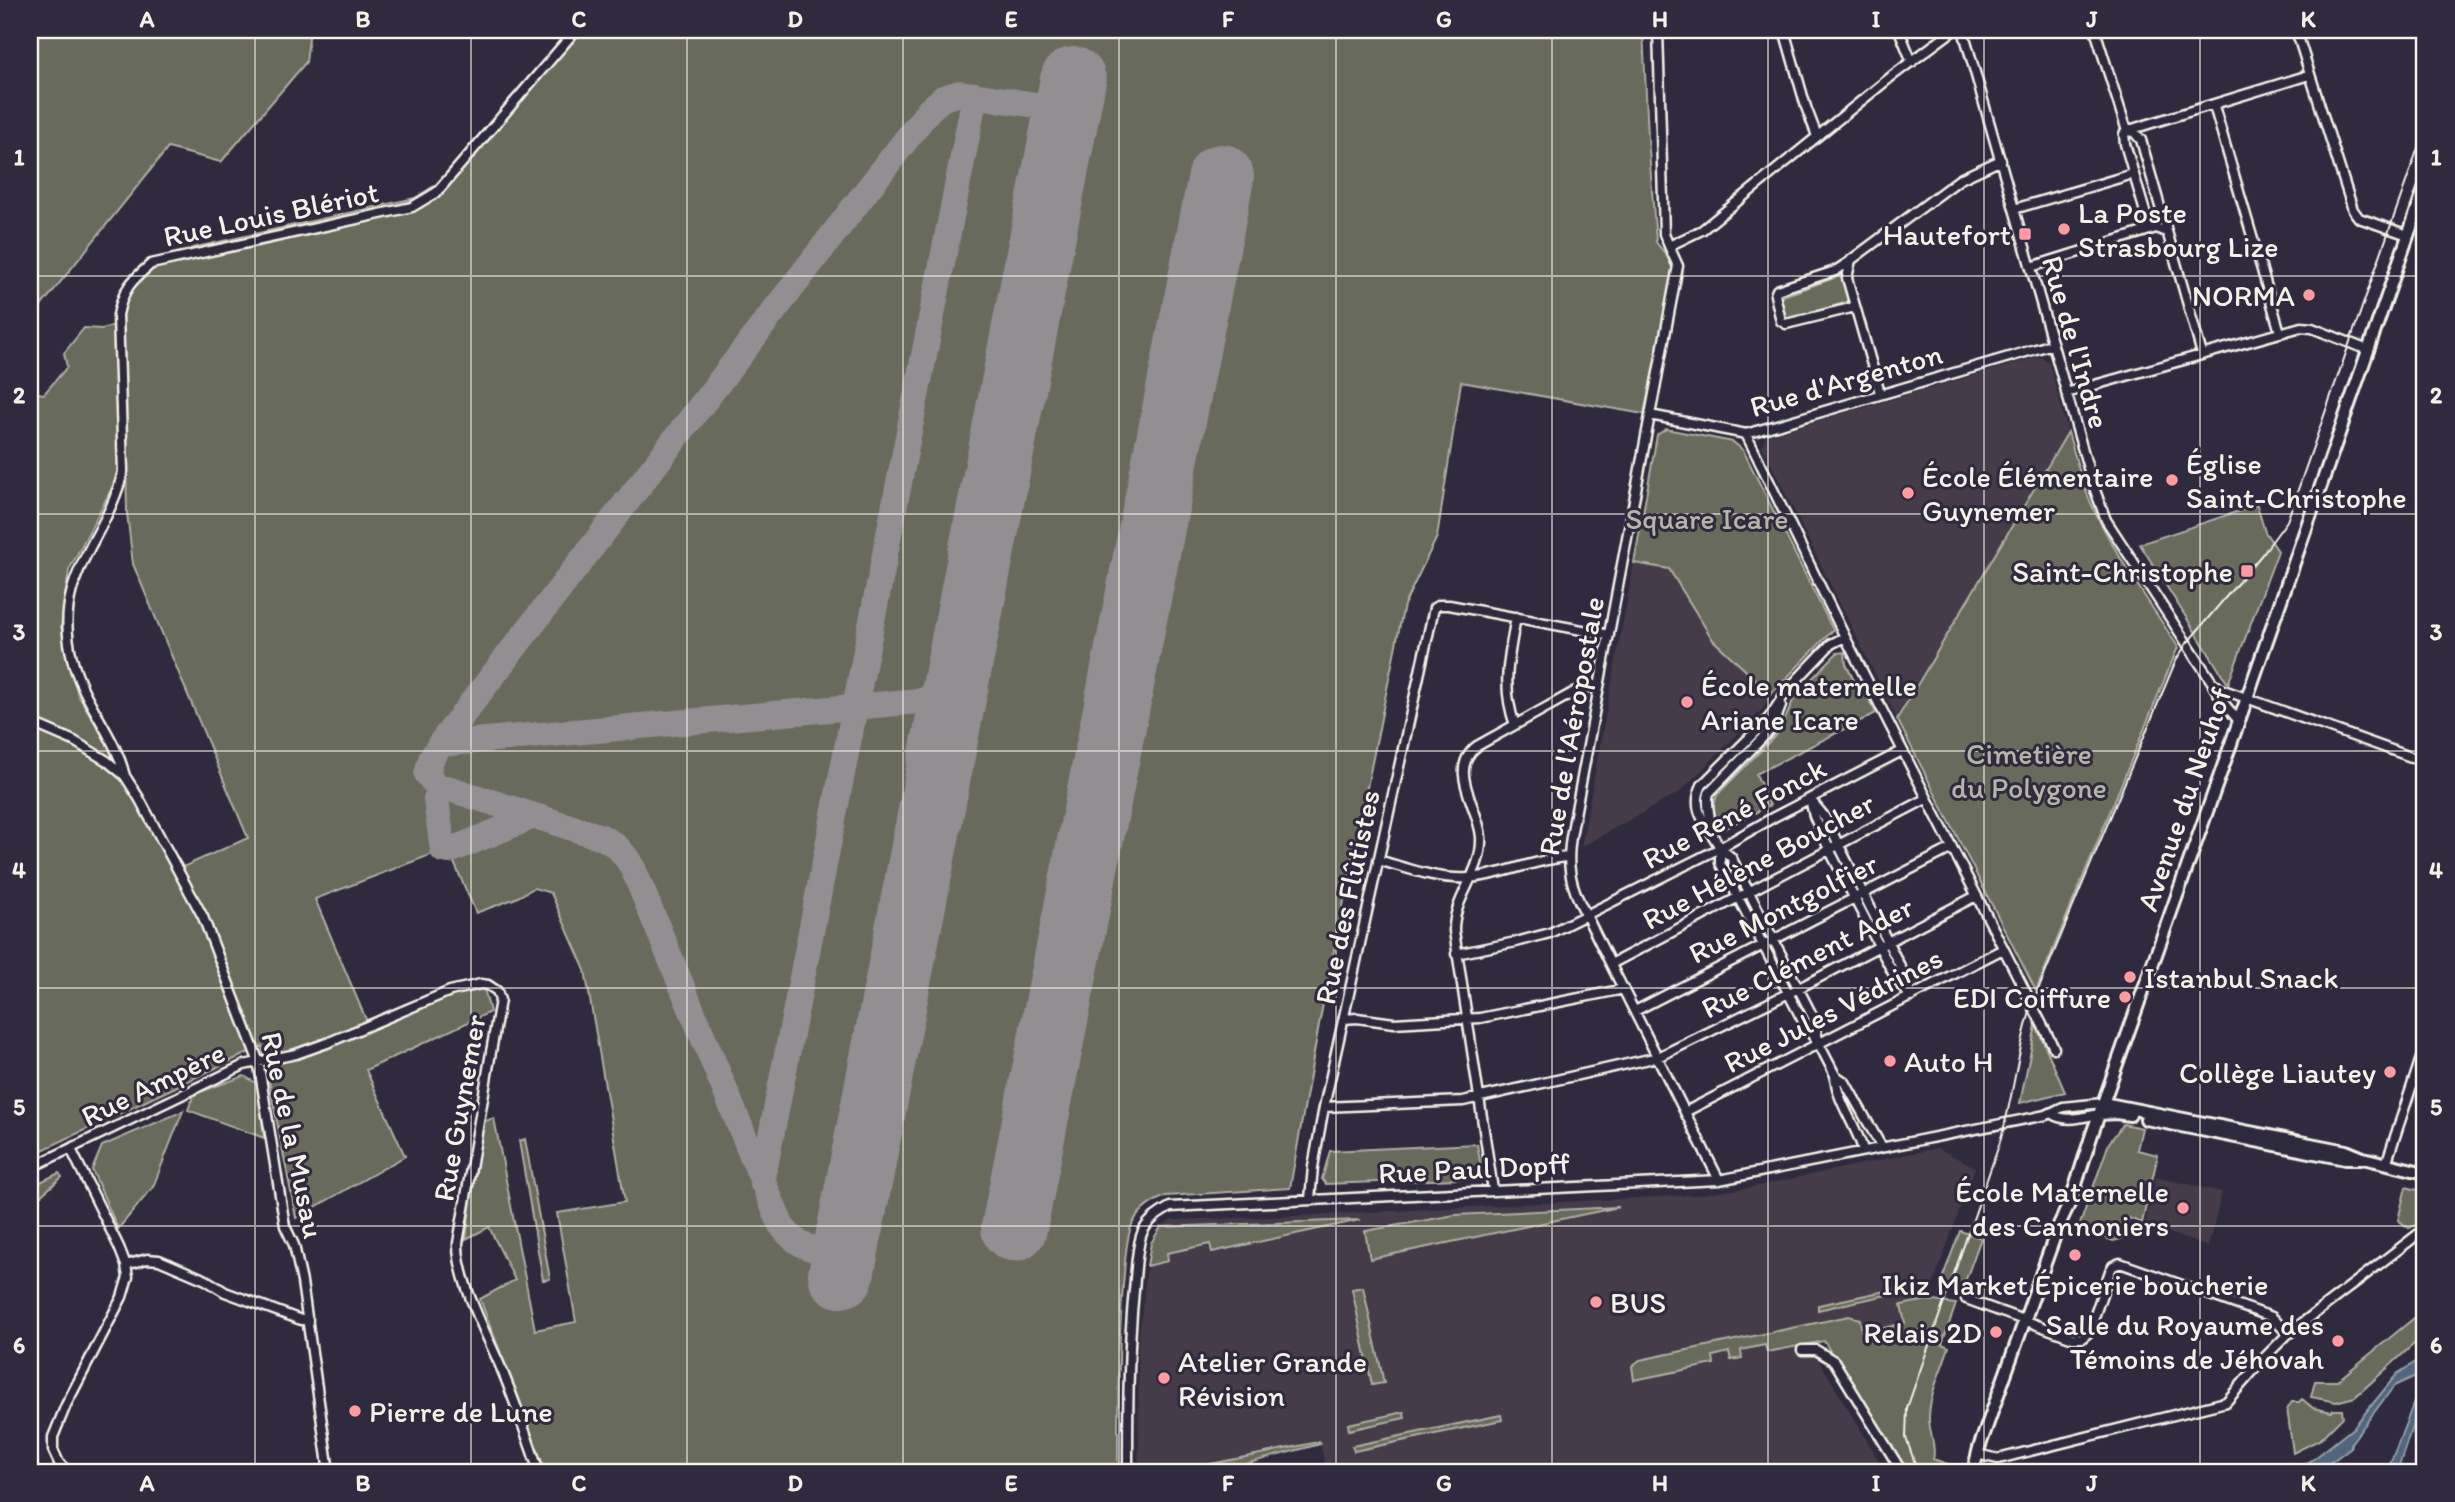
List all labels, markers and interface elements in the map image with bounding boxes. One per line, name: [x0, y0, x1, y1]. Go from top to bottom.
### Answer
text: A: [139, 5, 155, 33]
text: B: [356, 5, 371, 33]
text: C: [572, 5, 587, 33]
text: D: [787, 5, 803, 33]
text: E: [1005, 5, 1018, 33]
text: F: [1222, 5, 1235, 33]
text: G: [1436, 5, 1452, 33]
text: H: [1652, 5, 1668, 33]
text: I: [1872, 5, 1881, 33]
text: J: [2085, 5, 2098, 33]
text: K: [2301, 5, 2316, 33]
text: 1: [14, 143, 25, 171]
text: 1: [2431, 143, 2442, 171]
street label: Rue Louis Blériot: [160, 173, 382, 255]
place label: La Poste Strasbourg Lize: [2078, 194, 2279, 265]
place label: Hautefort: [1883, 216, 2011, 253]
marker: La Poste Strasbourg Lize: [2056, 221, 2072, 237]
marker: Hautefort: [2017, 226, 2033, 242]
street label: Rue de l'Indre: [2034, 251, 2118, 433]
place label: NORMA: [2192, 277, 2295, 314]
marker: NORMA: [2301, 287, 2317, 303]
street label: Rue d'Argenton: [1745, 335, 1947, 425]
text: 2: [13, 381, 26, 409]
text: 2: [2430, 381, 2443, 409]
place label: Église Saint-Christophe: [2186, 445, 2407, 516]
place label: École Élémentaire Guynemer: [1922, 458, 2153, 529]
marker: Église Saint-Christophe: [2164, 472, 2180, 488]
marker: École Élémentaire Guynemer: [1900, 485, 1916, 501]
park label: Square Icare: [1625, 500, 1789, 537]
place label: Saint-Christophe: [2012, 553, 2233, 590]
marker: Saint-Christophe: [2239, 563, 2255, 579]
street label: Rue de l'Aéropostale: [1530, 594, 1612, 858]
text: 3: [13, 618, 26, 646]
text: 3: [2430, 618, 2443, 646]
place label: École maternelle Ariane Icare: [1701, 667, 1917, 738]
street label: Avenue du Neuhof: [2128, 682, 2240, 916]
marker: École maternelle Ariane Icare: [1679, 694, 1695, 710]
park label: Cimetière du Polygone: [1951, 735, 2107, 806]
street label: Rue René Fonck: [1636, 749, 1833, 877]
street label: Rue Hélène Boucher: [1636, 784, 1881, 938]
street label: Rue des Flûtistes: [1306, 786, 1388, 1008]
street label: Rue Montgolfier: [1682, 844, 1884, 972]
text: 4: [12, 856, 26, 884]
text: 4: [2429, 856, 2443, 884]
street label: Rue Clément Ader: [1695, 888, 1919, 1026]
street label: Rue Jules Védrines: [1717, 939, 1949, 1081]
place label: Istanbul Snack: [2144, 959, 2338, 996]
marker: Istanbul Snack: [2122, 969, 2138, 985]
place label: EDI Coiffure: [1953, 979, 2111, 1016]
marker: EDI Coiffure: [2117, 989, 2133, 1005]
street label: Rue Guynemer: [424, 1012, 494, 1204]
street label: Rue de la Musau: [253, 1028, 333, 1242]
street label: Rue Ampère: [75, 1033, 231, 1135]
place label: Auto H: [1904, 1043, 1994, 1080]
marker: Auto H: [1882, 1053, 1898, 1069]
place label: Collège Liautey: [2179, 1054, 2376, 1091]
marker: Collège Liautey: [2382, 1064, 2398, 1080]
text: 5: [13, 1093, 25, 1121]
text: 5: [2430, 1093, 2442, 1121]
street label: Rue Paul Dopff: [1377, 1144, 1571, 1191]
place label: École Maternelle des Cannoniers: [1955, 1173, 2169, 1244]
marker: École Maternelle des Cannoniers: [2175, 1200, 2191, 1216]
marker: Ikiz Market Épicerie boucherie: [2067, 1247, 2083, 1263]
place label: Ikiz Market Épicerie boucherie: [1882, 1266, 2268, 1303]
place label: BUS: [1610, 1284, 1666, 1321]
marker: BUS: [1588, 1294, 1604, 1310]
place label: Salle du Royaume des Témoins de Jéhovah: [2046, 1306, 2324, 1377]
place label: Relais 2D: [1863, 1314, 1982, 1351]
marker: Relais 2D: [1988, 1324, 2004, 1340]
text: 6: [13, 1331, 25, 1359]
text: 6: [2430, 1331, 2442, 1359]
marker: Salle du Royaume des Témoins de Jéhovah: [2330, 1333, 2346, 1349]
place label: Atelier Grande Révision: [1178, 1343, 1367, 1414]
marker: Atelier Grande Révision: [1156, 1370, 1172, 1386]
place label: Pierre de Lune: [369, 1393, 553, 1430]
marker: Pierre de Lune: [347, 1403, 363, 1419]
text: A: [139, 1469, 155, 1497]
text: B: [356, 1469, 371, 1497]
text: C: [572, 1469, 587, 1497]
text: D: [787, 1469, 803, 1497]
text: E: [1005, 1469, 1018, 1497]
text: F: [1222, 1469, 1235, 1497]
text: G: [1436, 1469, 1452, 1497]
text: H: [1652, 1469, 1668, 1497]
text: I: [1872, 1469, 1881, 1497]
text: J: [2085, 1469, 2098, 1497]
text: K: [2301, 1469, 2316, 1497]

